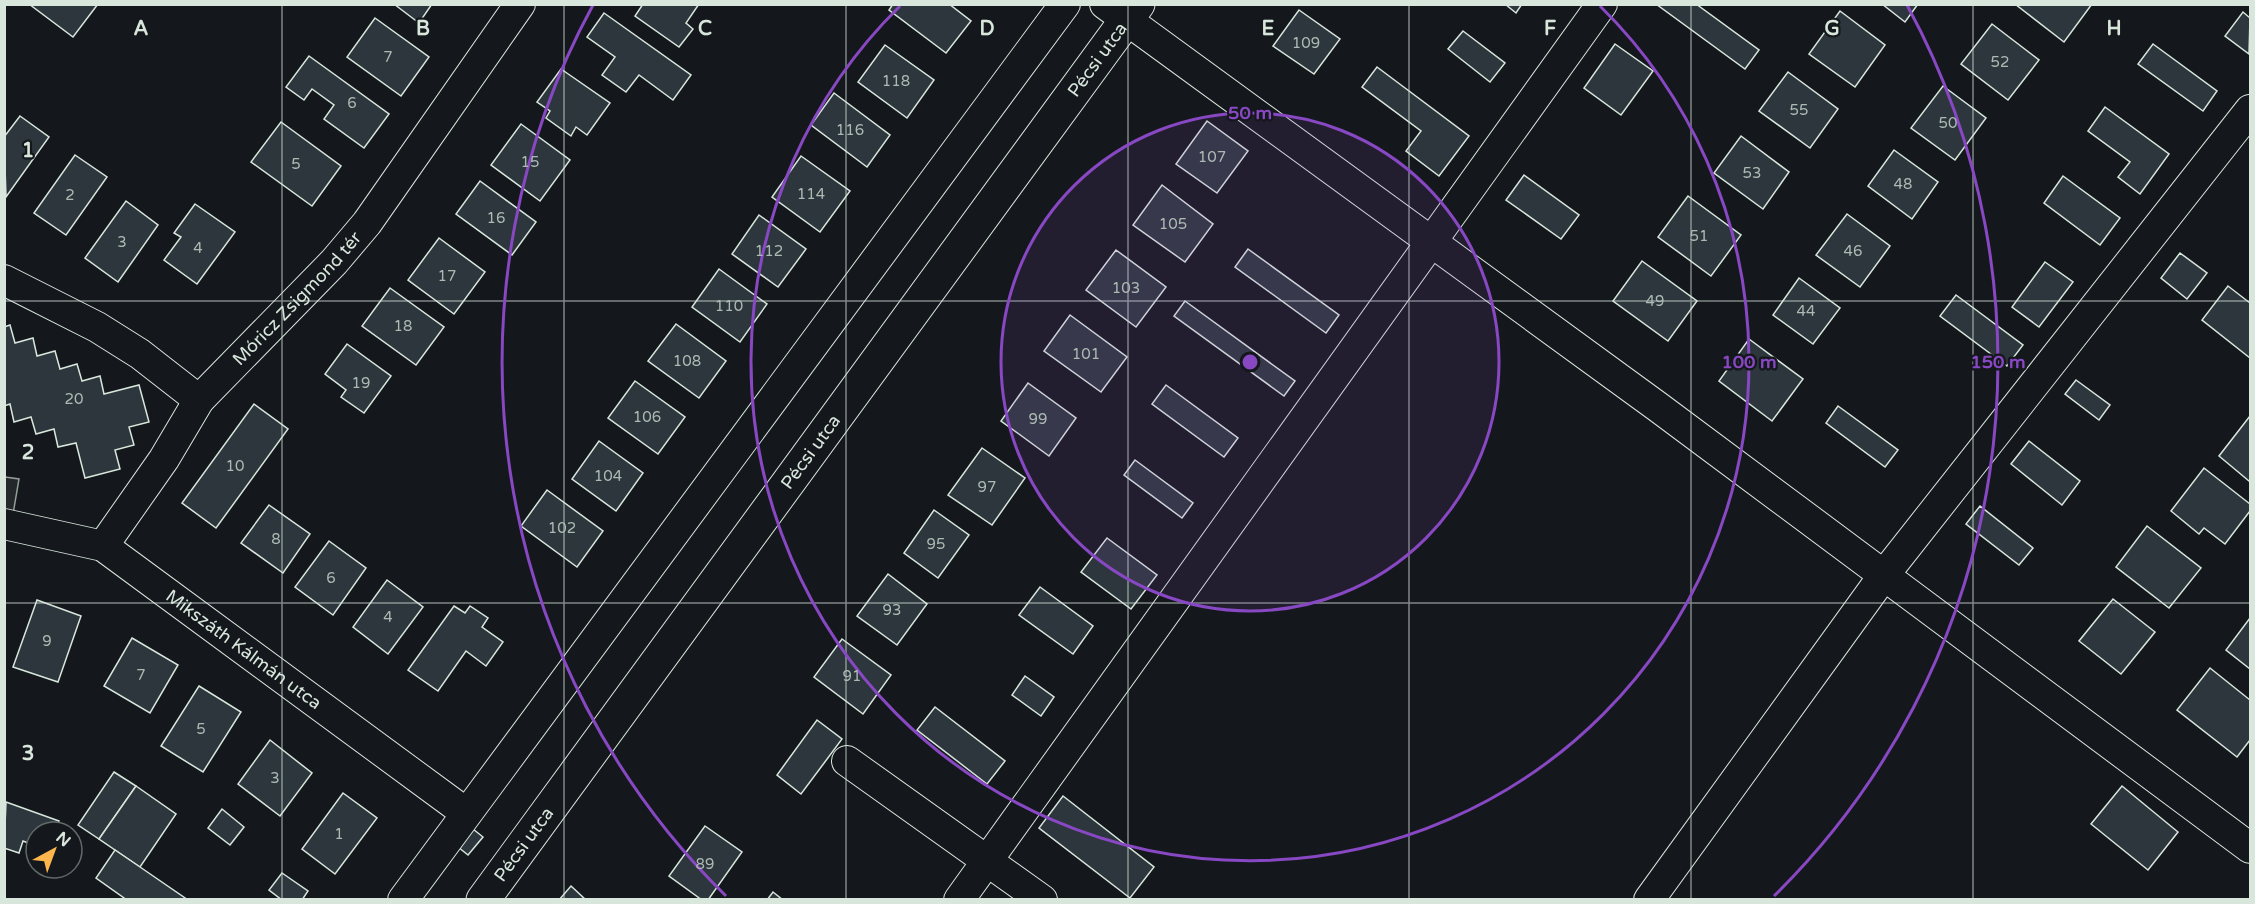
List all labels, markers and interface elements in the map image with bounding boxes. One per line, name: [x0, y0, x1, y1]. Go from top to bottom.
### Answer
text: A: [134, 17, 149, 41]
text: B: [416, 17, 430, 41]
text: C: [698, 17, 712, 41]
text: D: [979, 17, 995, 41]
text: E: [1262, 17, 1275, 41]
text: F: [1544, 17, 1556, 41]
text: G: [1824, 17, 1840, 41]
text: H: [2106, 17, 2122, 41]
street label: Pécsi utca: [1063, 18, 1132, 101]
house number: 109: [1292, 34, 1320, 52]
house number: 7: [383, 48, 393, 66]
house number: 52: [1991, 53, 2009, 71]
house number: 118: [882, 72, 910, 90]
house number: 6: [347, 94, 357, 112]
house number: 55: [1790, 101, 1808, 119]
text: 50 m: [1228, 102, 1272, 124]
house number: 50: [1939, 114, 1957, 132]
house number: 116: [836, 121, 864, 139]
text: 1: [22, 139, 34, 163]
house number: 107: [1198, 148, 1226, 166]
house number: 15: [521, 153, 539, 171]
house number: 5: [291, 155, 301, 173]
house number: 53: [1743, 164, 1761, 182]
house number: 48: [1894, 175, 1912, 193]
house number: 114: [797, 185, 825, 203]
house number: 2: [65, 186, 75, 204]
house number: 16: [487, 209, 505, 227]
house number: 105: [1159, 215, 1187, 233]
street label: Móricz Zsigmond tér: [228, 227, 366, 370]
house number: 51: [1690, 227, 1708, 245]
house number: 3: [117, 233, 127, 251]
house number: 4: [193, 239, 203, 257]
house number: 112: [755, 242, 783, 260]
house number: 46: [1844, 242, 1862, 260]
house number: 17: [438, 267, 456, 285]
house number: 103: [1112, 279, 1140, 297]
house number: 49: [1646, 292, 1664, 310]
house number: 110: [715, 297, 743, 315]
house number: 44: [1797, 302, 1815, 320]
house number: 18: [394, 317, 412, 335]
house number: 101: [1072, 345, 1100, 363]
text: 100 m: [1721, 351, 1777, 373]
text: 150 m: [1970, 351, 2026, 373]
house number: 108: [673, 352, 701, 370]
centre of rings: [1240, 352, 1260, 372]
house number: 19: [352, 374, 370, 392]
house number: 20: [65, 390, 83, 408]
house number: 106: [633, 408, 661, 426]
street label: Pécsi utca: [776, 410, 845, 494]
house number: 99: [1029, 410, 1047, 428]
text: 2: [22, 441, 34, 465]
house number: 10: [226, 457, 244, 475]
house number: 104: [594, 467, 622, 485]
house number: 97: [978, 478, 996, 496]
house number: 102: [548, 519, 576, 537]
house number: 8: [271, 530, 281, 548]
house number: 95: [927, 535, 945, 553]
house number: 6: [326, 569, 336, 587]
street label: Mikszáth Kálmán utca: [161, 585, 326, 714]
house number: 93: [883, 601, 901, 619]
house number: 4: [383, 608, 393, 626]
house number: 9: [42, 632, 52, 650]
house number: 7: [136, 666, 146, 684]
house number: 91: [843, 667, 861, 685]
house number: 5: [196, 720, 206, 738]
text: 3: [22, 742, 34, 766]
house number: 3: [270, 769, 280, 787]
street label: Pécsi utca: [489, 803, 558, 886]
north arrow: [24, 820, 84, 880]
house number: 1: [334, 825, 344, 843]
text: N: [52, 828, 75, 851]
house number: 89: [696, 855, 714, 873]

